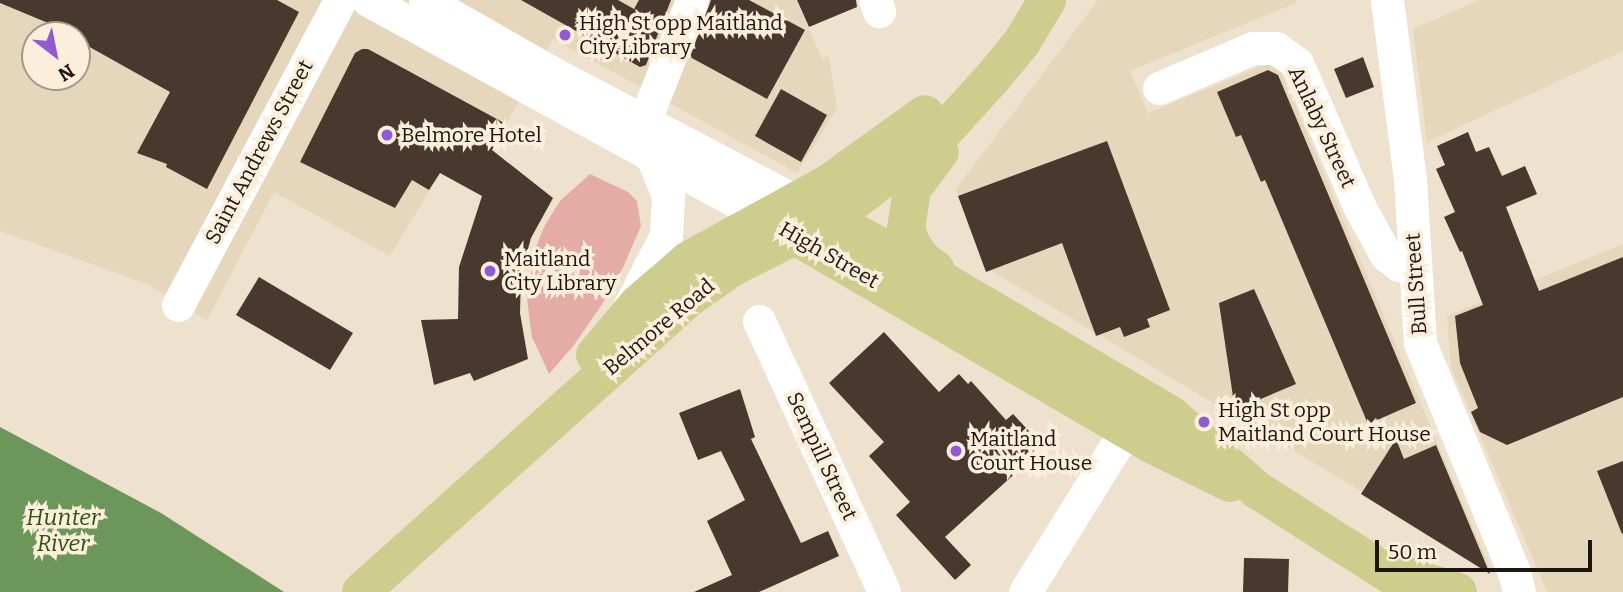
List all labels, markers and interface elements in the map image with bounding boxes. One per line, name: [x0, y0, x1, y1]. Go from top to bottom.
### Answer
place label: High St opp Maitland City Library: [579, 10, 783, 60]
north arrow: [21, 21, 91, 91]
marker: High St opp Maitland City Library: [557, 27, 573, 43]
street label: Saint Andrews Street: [200, 56, 318, 248]
text: N: [54, 59, 79, 86]
street label: Anlaby Street: [1283, 62, 1361, 192]
place label: Belmore Hotel: [401, 122, 542, 148]
marker: Belmore Hotel: [379, 127, 395, 143]
street label: High Street: [775, 216, 883, 294]
street label: Bull Street: [1400, 232, 1432, 336]
place label: Maitland City Library: [504, 246, 616, 296]
marker: Maitland City Library: [482, 263, 498, 279]
street label: Belmore Road: [599, 273, 719, 381]
street label: Sempill Street: [781, 388, 863, 524]
place label: High St opp Maitland Court House: [1218, 397, 1431, 447]
marker: High St opp Maitland Court House: [1196, 414, 1212, 430]
place label: Maitland Court House: [970, 426, 1092, 476]
marker: Maitland Court House: [948, 443, 964, 459]
water label: Hunter River: [26, 503, 100, 557]
scale bar: [1378, 526, 1595, 570]
text: 50 m: [1388, 539, 1437, 565]

